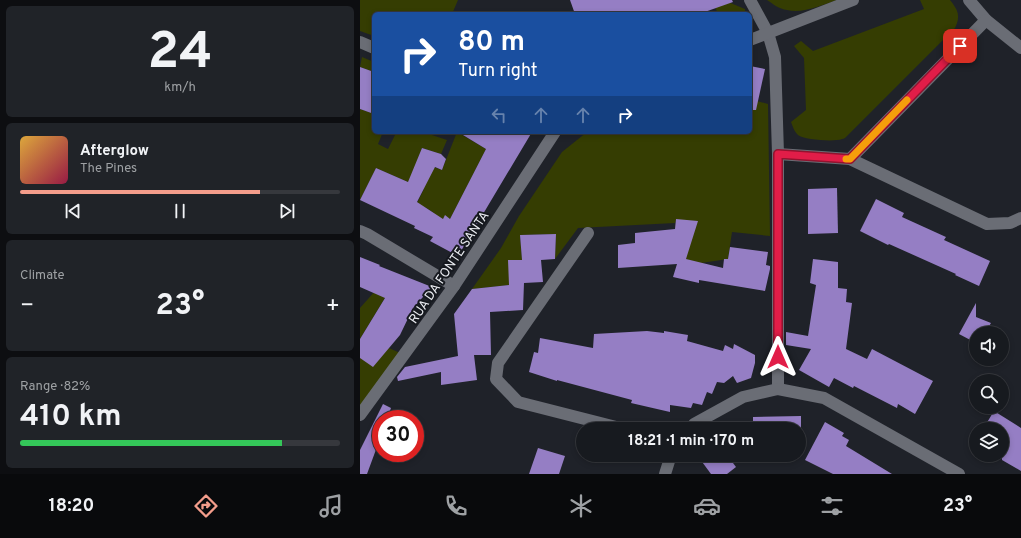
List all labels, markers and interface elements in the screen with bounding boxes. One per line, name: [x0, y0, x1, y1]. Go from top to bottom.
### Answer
text: 24: [147, 21, 213, 87]
text: 80 m: [458, 25, 525, 61]
icon: right: [392, 28, 444, 80]
pin: [943, 29, 977, 63]
icon: arrive: [949, 35, 971, 57]
text: Turn right: [458, 60, 538, 83]
text: km/h: [164, 80, 196, 96]
icon: left: [488, 104, 510, 126]
icon: ahead: [530, 104, 552, 126]
icon: ahead: [572, 104, 594, 126]
icon: right: [614, 104, 636, 126]
text: Afterglow: [80, 142, 149, 161]
text: The Pines: [80, 161, 137, 177]
icon: previous: [62, 200, 84, 222]
icon: pause: [169, 200, 191, 222]
icon: next: [276, 200, 298, 222]
street label: RUA DA FONTE SANTA: [406, 209, 493, 327]
text: Climate: [20, 268, 65, 284]
text: 23°: [156, 288, 204, 325]
text: −: [20, 293, 34, 320]
text: +: [326, 293, 340, 320]
map controls: [969, 326, 1009, 462]
button: sound: [969, 326, 1009, 366]
position arrow: [757, 336, 799, 378]
button: search: [969, 374, 1009, 414]
text: Range · 82%: [20, 379, 90, 395]
text: 410 km: [20, 399, 122, 436]
speed limit sign: 30: [372, 410, 424, 462]
button: layers: [969, 422, 1009, 462]
text: 18:21 · 1 min · 170 m: [628, 432, 754, 451]
icon: directions: [192, 492, 220, 520]
icon: music: [317, 492, 345, 520]
icon: phone: [442, 492, 470, 520]
icon: climate: [567, 492, 595, 520]
icon: car: [693, 492, 721, 520]
icon: filters: [818, 492, 846, 520]
text: 18:20: [49, 495, 94, 518]
text: 23°: [943, 495, 972, 518]

